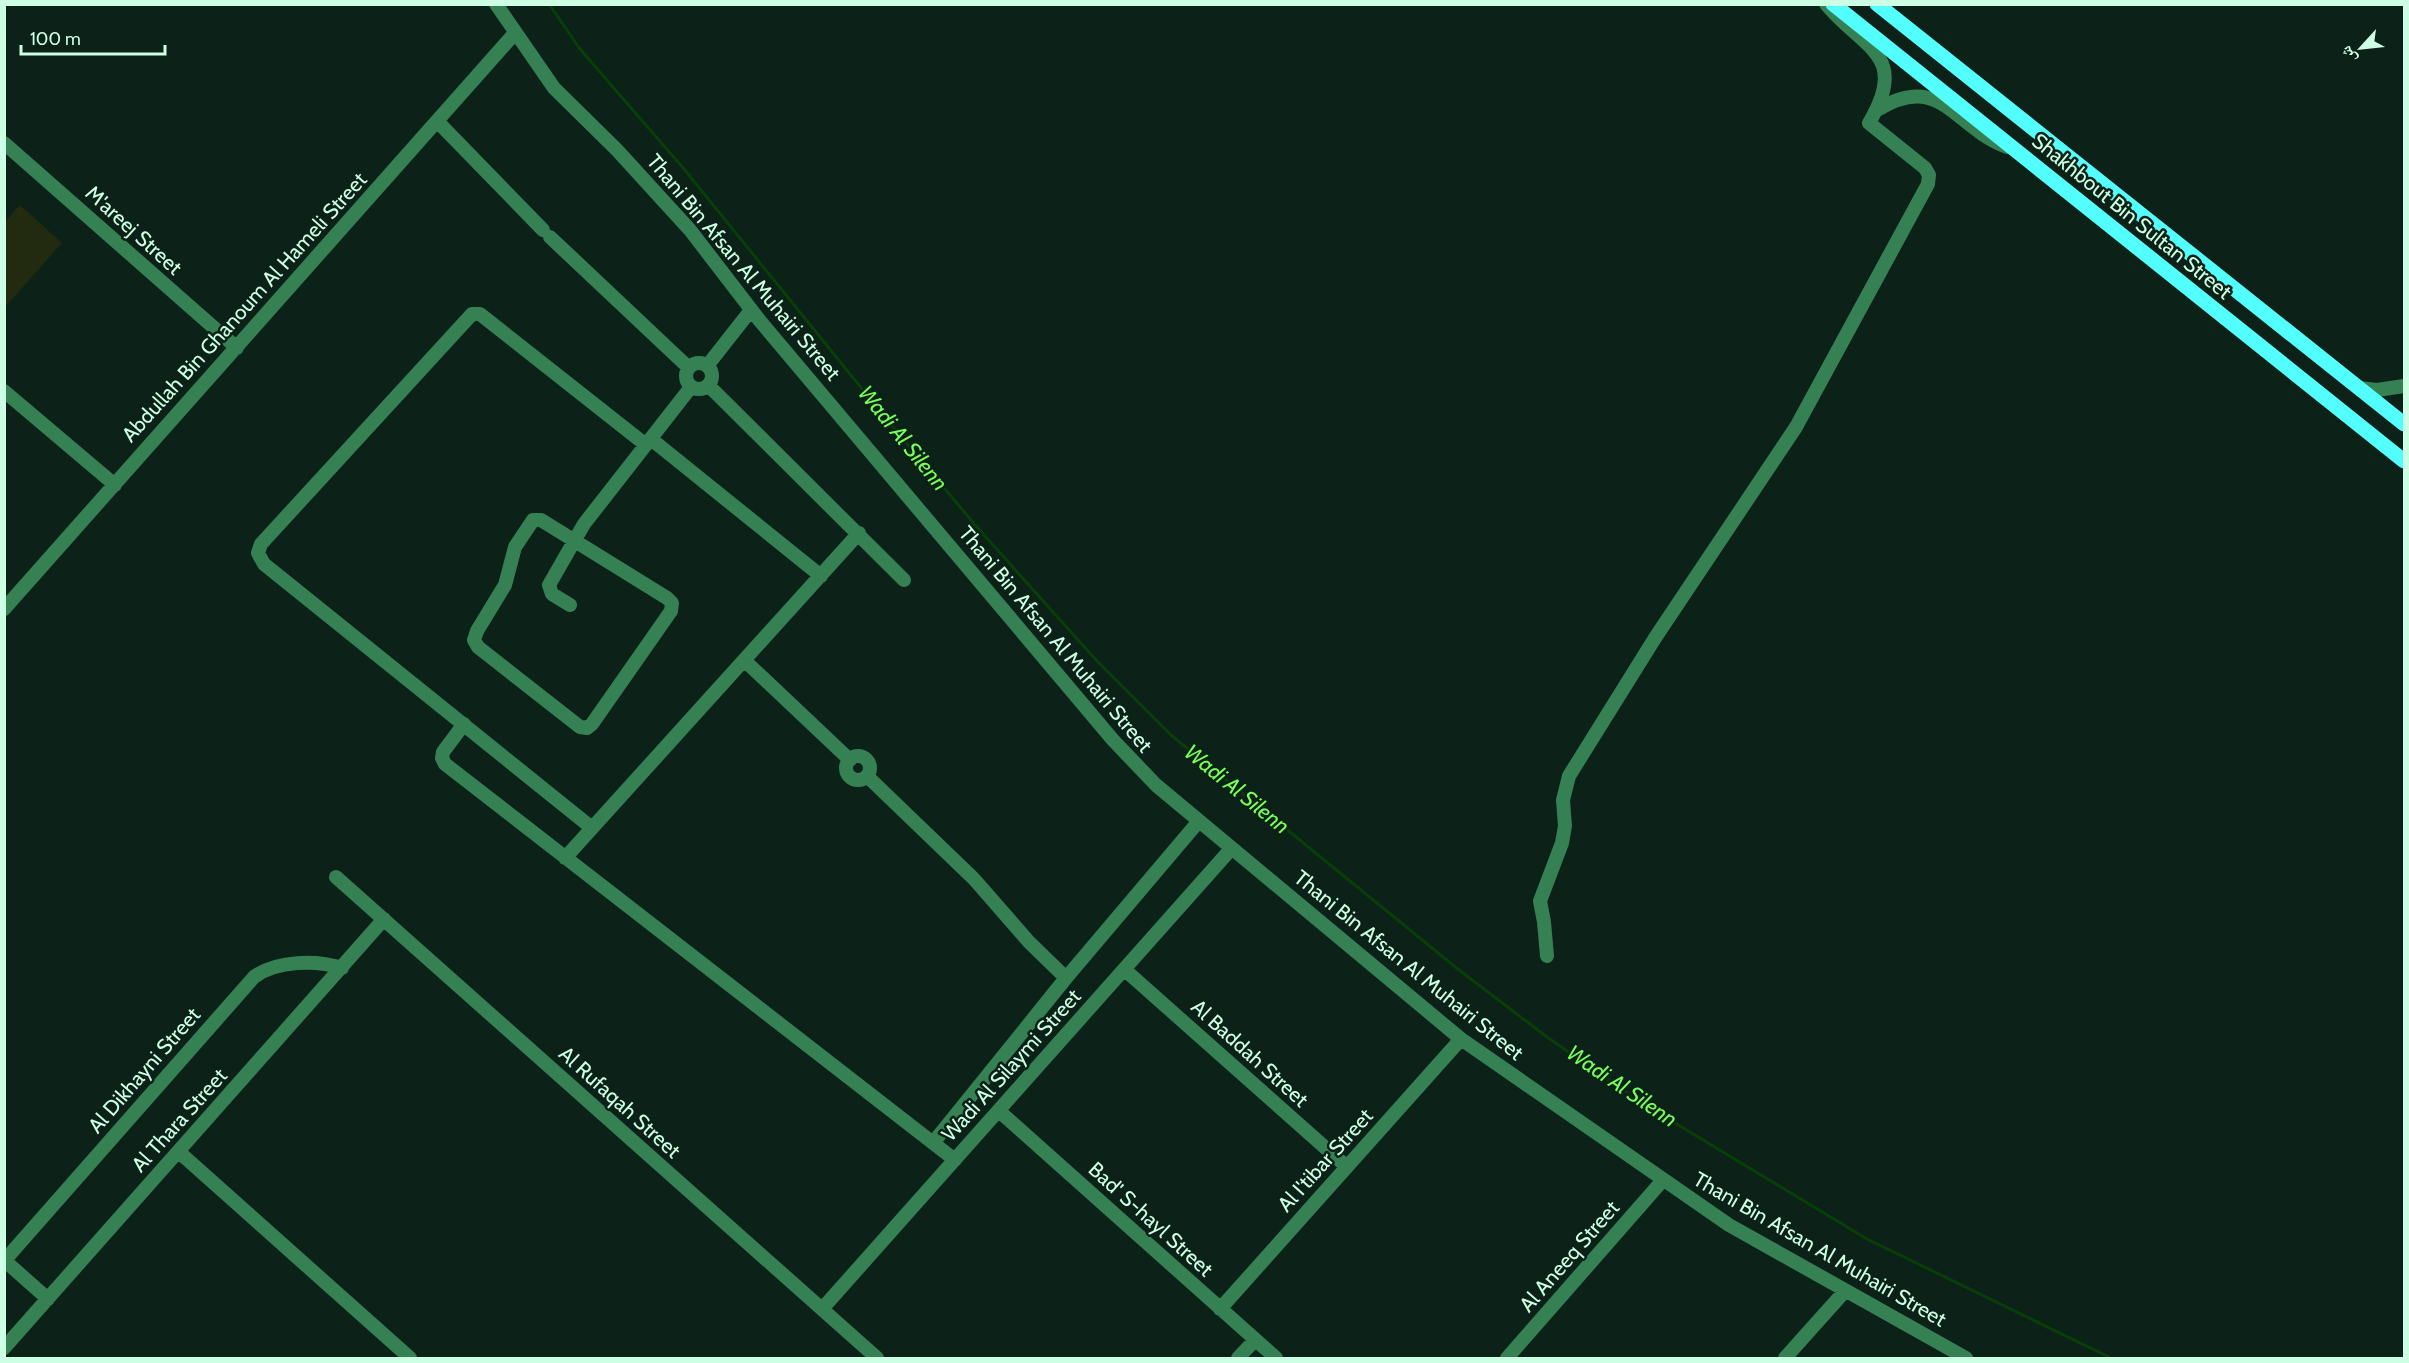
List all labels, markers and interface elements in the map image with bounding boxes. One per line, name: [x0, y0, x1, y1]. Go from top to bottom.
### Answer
scale bar: [21, 18, 165, 56]
north arrow: [2331, 18, 2391, 78]
text: 100 m: [30, 28, 81, 50]
text: ش: [2336, 43, 2360, 66]
street label: Shakhbout Bin Sultan Street: [2027, 128, 2237, 304]
street label: Thani Bin Afsan Al Muhairi Street: [642, 149, 846, 385]
street label: Abdullah Bin Ghanoum Al Hameli Street: [116, 167, 372, 447]
street label: M'areej Street: [80, 180, 187, 281]
water label: Wadi Al Silenn: [852, 380, 954, 496]
street label: Thani Bin Afsan Al Muhairi Street: [954, 521, 1158, 757]
water label: Wadi Al Silenn: [1179, 738, 1295, 840]
street label: Thani Bin Afsan Al Muhairi Street: [1289, 865, 1529, 1065]
street label: Wadi Al Silaymi Street: [936, 984, 1086, 1146]
street label: Al Baddah Street: [1186, 994, 1314, 1112]
street label: Al Dikhayni Street: [83, 1002, 205, 1138]
water label: Wadi Al Silenn: [1562, 1039, 1682, 1133]
street label: Al Rufaqah Street: [554, 1041, 686, 1163]
street label: Al Thara Street: [126, 1063, 232, 1177]
street label: Al I'tibar Street: [1272, 1103, 1378, 1217]
street label: Bad' S-hayl Street: [1084, 1156, 1218, 1282]
street label: Thani Bin Afsan Al Muhairi Street: [1689, 1166, 1951, 1332]
street label: Al Aneeq Street: [1514, 1195, 1624, 1317]

